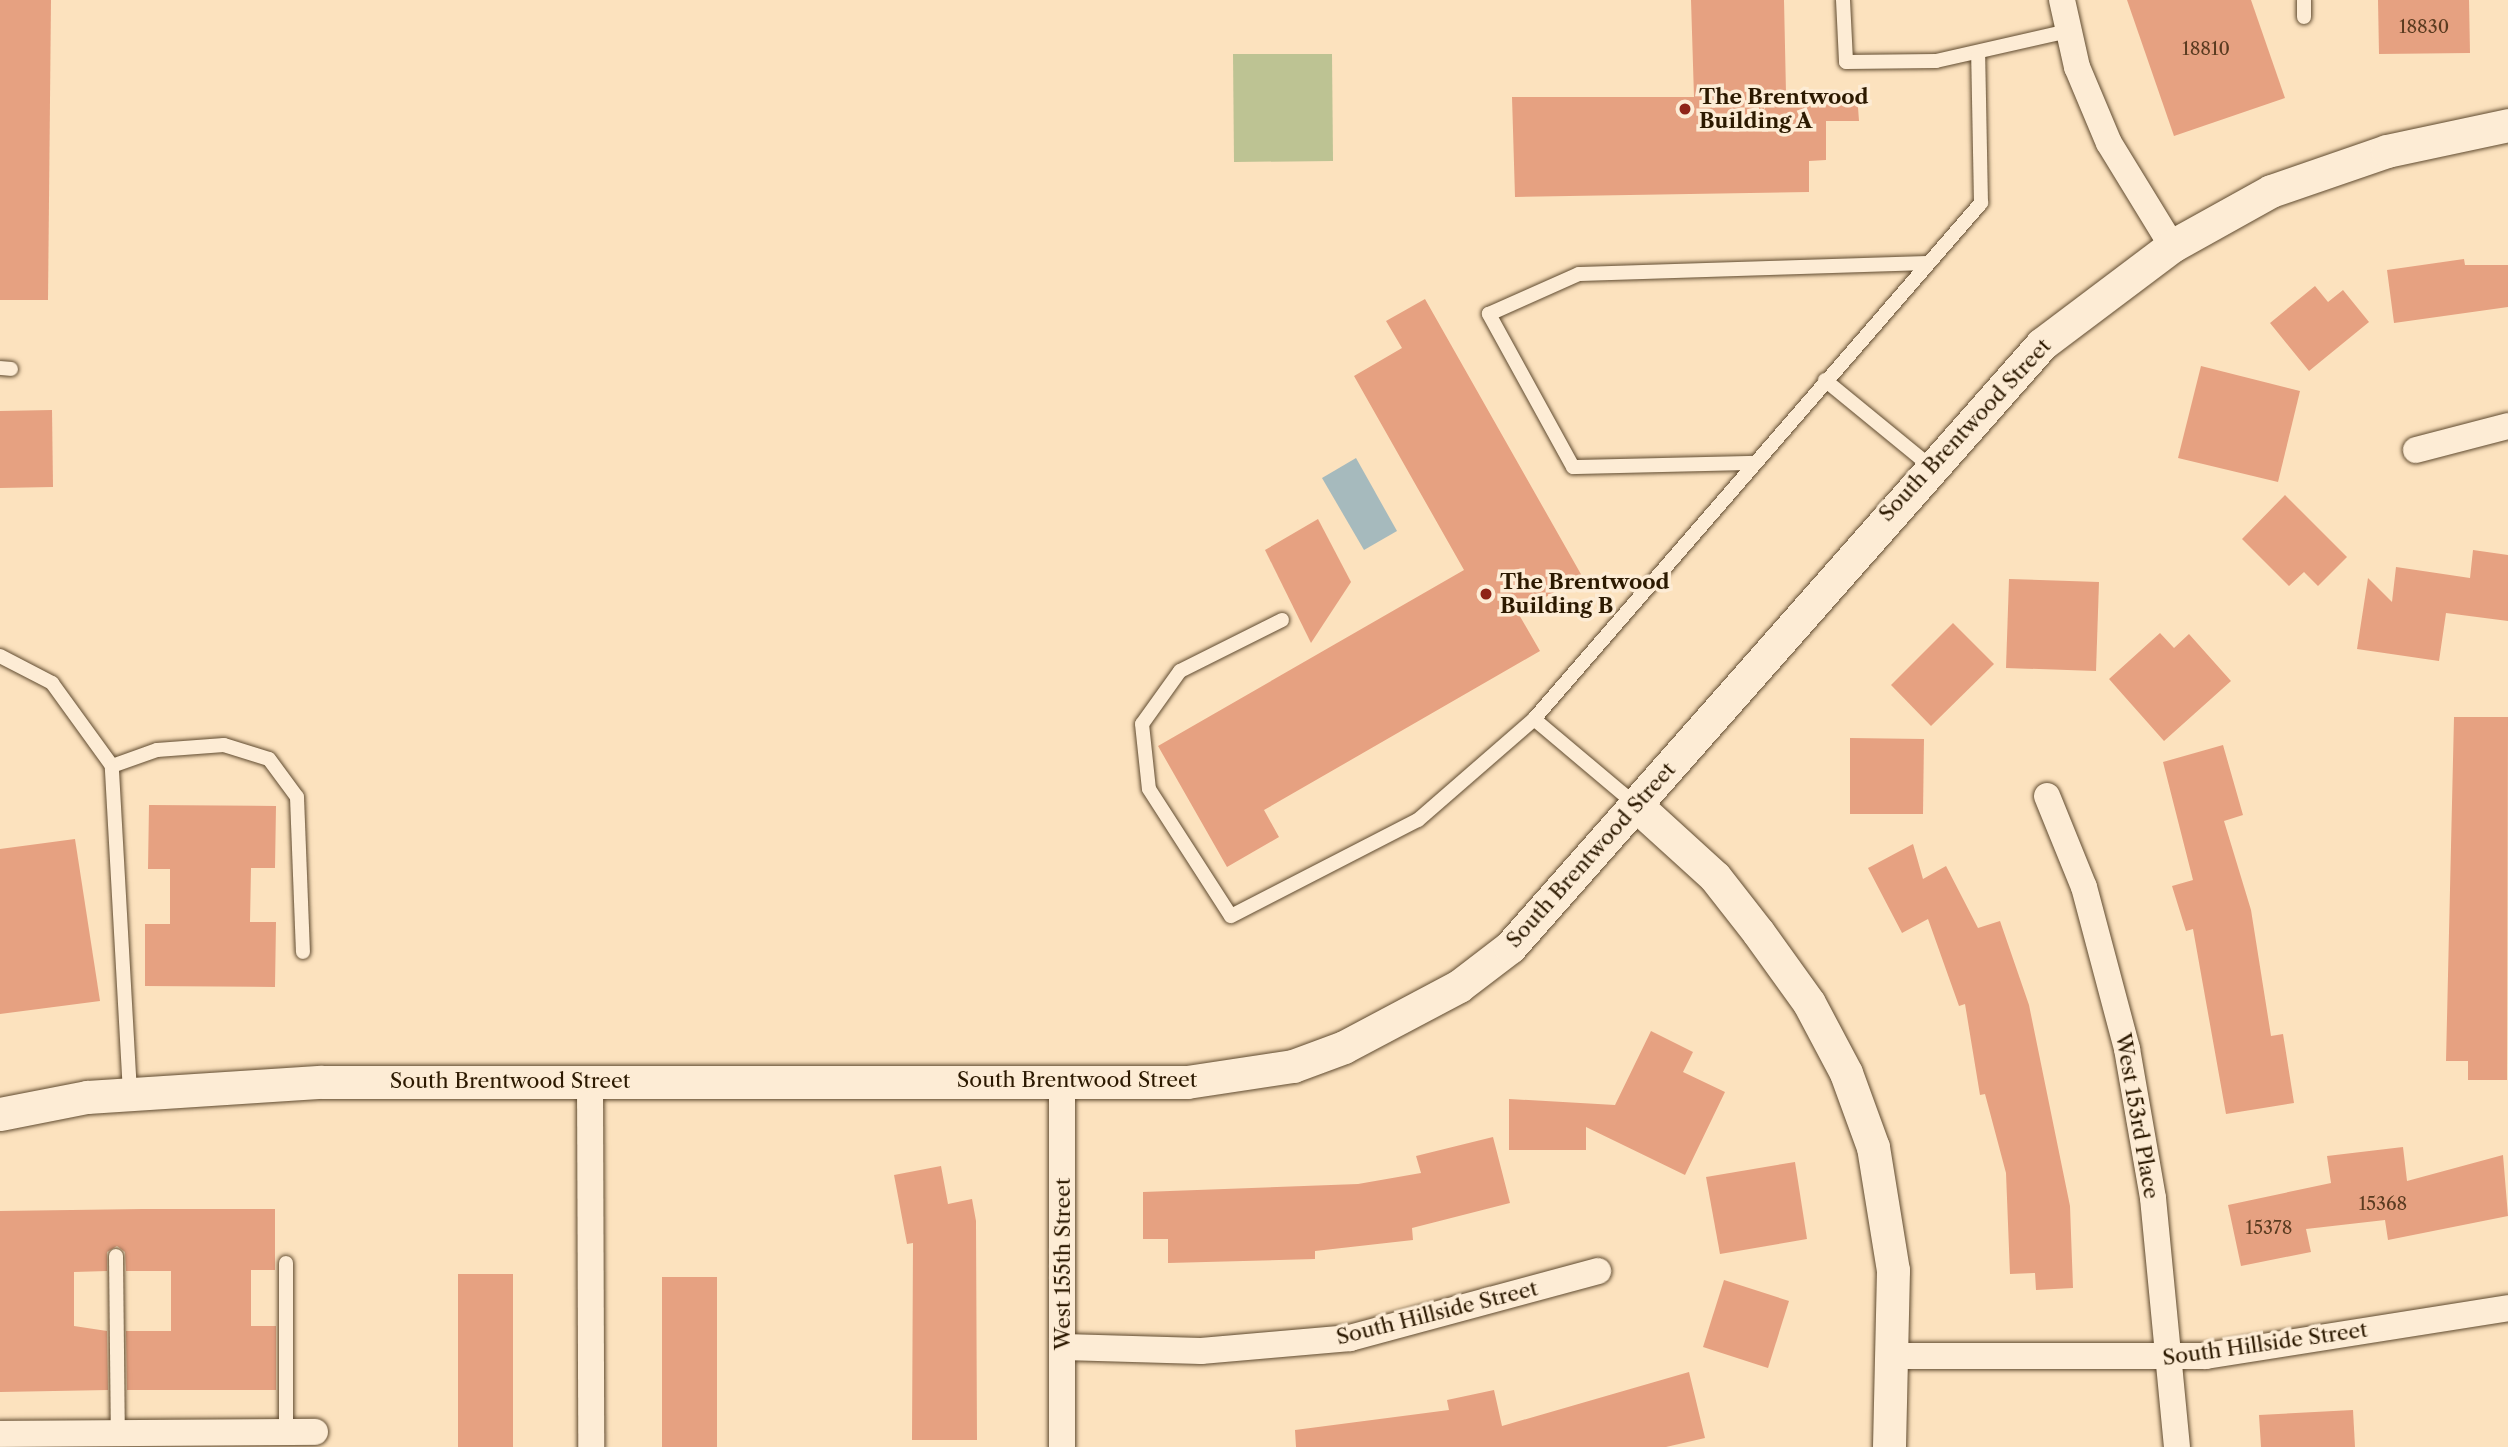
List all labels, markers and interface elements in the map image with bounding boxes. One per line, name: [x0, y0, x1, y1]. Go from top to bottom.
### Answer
house number: 18830: [2399, 16, 2449, 38]
house number: 18810: [2182, 38, 2230, 60]
place label: The Brentwood Building A: [1699, 84, 1869, 134]
marker: The Brentwood Building A: [1677, 101, 1693, 117]
street label: South Brentwood Street: [1874, 333, 2056, 527]
place label: The Brentwood Building B: [1500, 569, 1670, 619]
marker: The Brentwood Building B: [1478, 586, 1494, 602]
street label: South Brentwood Street: [1501, 757, 1681, 953]
street label: West 153rd Place: [2110, 1031, 2164, 1201]
street label: South Brentwood Street: [957, 1067, 1197, 1093]
street label: South Brentwood Street: [390, 1068, 630, 1094]
street label: West 155th Street: [1050, 1178, 1076, 1350]
house number: 15368: [2359, 1193, 2407, 1215]
house number: 15378: [2246, 1217, 2292, 1239]
street label: South Hillside Street: [1334, 1276, 1540, 1350]
street label: South Hillside Street: [2161, 1317, 2369, 1371]

